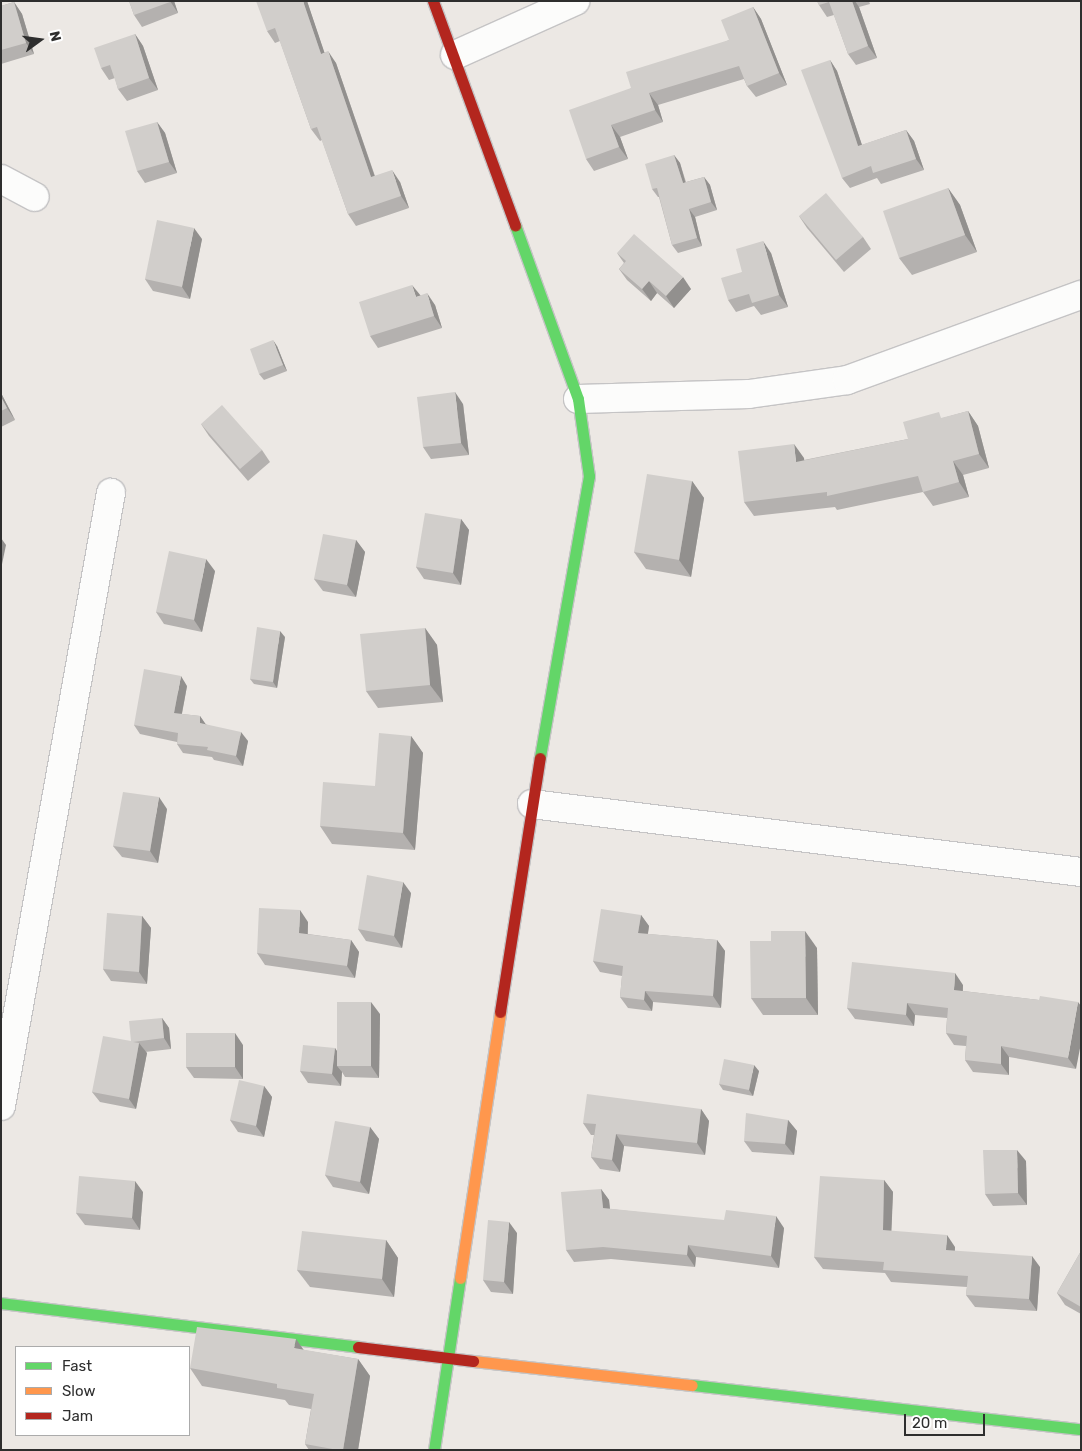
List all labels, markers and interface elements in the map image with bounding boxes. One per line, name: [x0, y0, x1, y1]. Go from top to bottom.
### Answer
north arrow: [15, 15, 65, 65]
text: N: [46, 29, 65, 43]
legend: [15, 1346, 190, 1436]
text: Fast: [62, 1357, 92, 1375]
text: Slow: [62, 1382, 95, 1400]
scale bar: [907, 1404, 988, 1436]
text: Jam: [62, 1407, 93, 1425]
text: 20 m: [912, 1414, 947, 1432]

